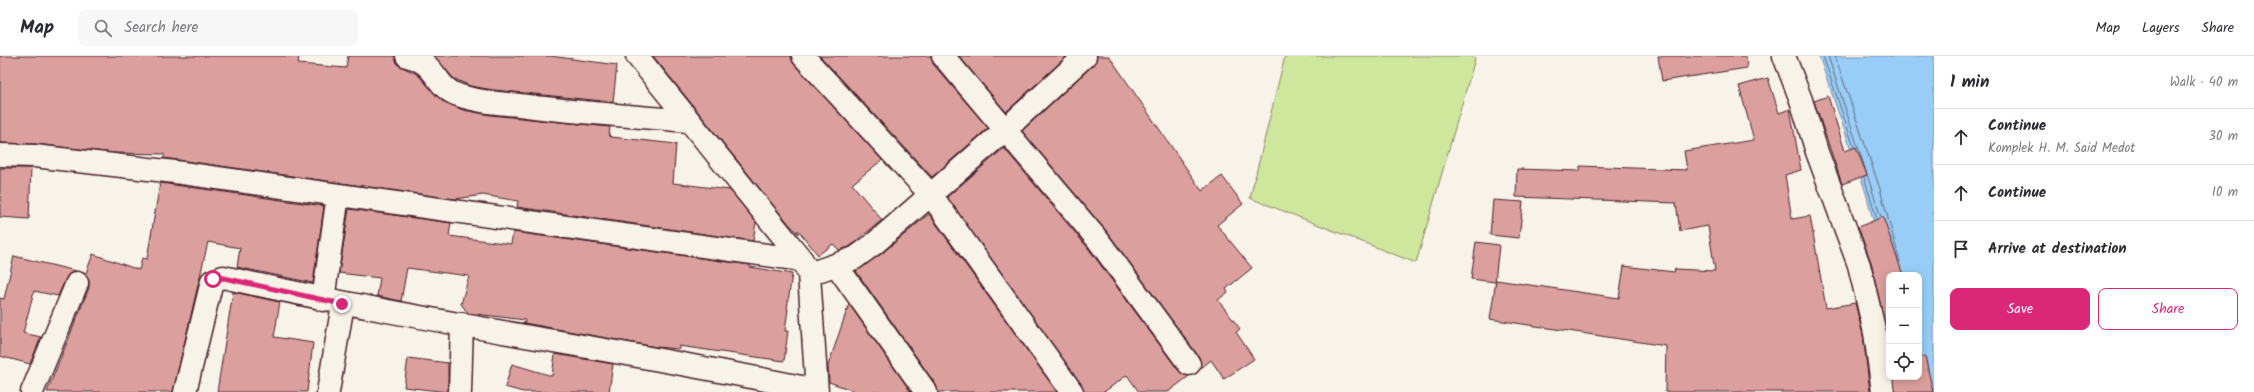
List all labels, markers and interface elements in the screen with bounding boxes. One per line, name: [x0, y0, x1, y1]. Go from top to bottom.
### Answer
search box: [78, 10, 358, 46]
text: Map: [20, 13, 54, 43]
text: Search here: [124, 16, 198, 40]
icon: search: [92, 17, 114, 39]
text: Map: [2096, 17, 2120, 39]
text: Layers: [2142, 17, 2180, 39]
text: Share: [2202, 17, 2234, 39]
text: 1 min: [1950, 69, 1989, 96]
text: Walk · 40 m: [2170, 72, 2238, 93]
text: Continue: [1988, 114, 2046, 138]
icon: ahead: [1950, 126, 1972, 148]
text: 30 m: [2209, 126, 2238, 147]
text: Komplek H. M. Said Medot: [1988, 138, 2135, 159]
text: Continue: [1988, 181, 2046, 205]
icon: ahead: [1950, 182, 1972, 204]
text: 10 m: [2212, 182, 2238, 203]
text: Arrive at destination: [1988, 237, 2127, 261]
icon: arrive: [1950, 238, 1972, 260]
route start: [204, 270, 222, 288]
map controls: [1886, 272, 1922, 380]
button: +: [1886, 272, 1922, 308]
button: Save: [1950, 288, 2090, 330]
button: Share: [2098, 288, 2238, 330]
route end: [333, 295, 351, 313]
button: −: [1886, 308, 1922, 344]
button: locate: [1886, 344, 1922, 380]

